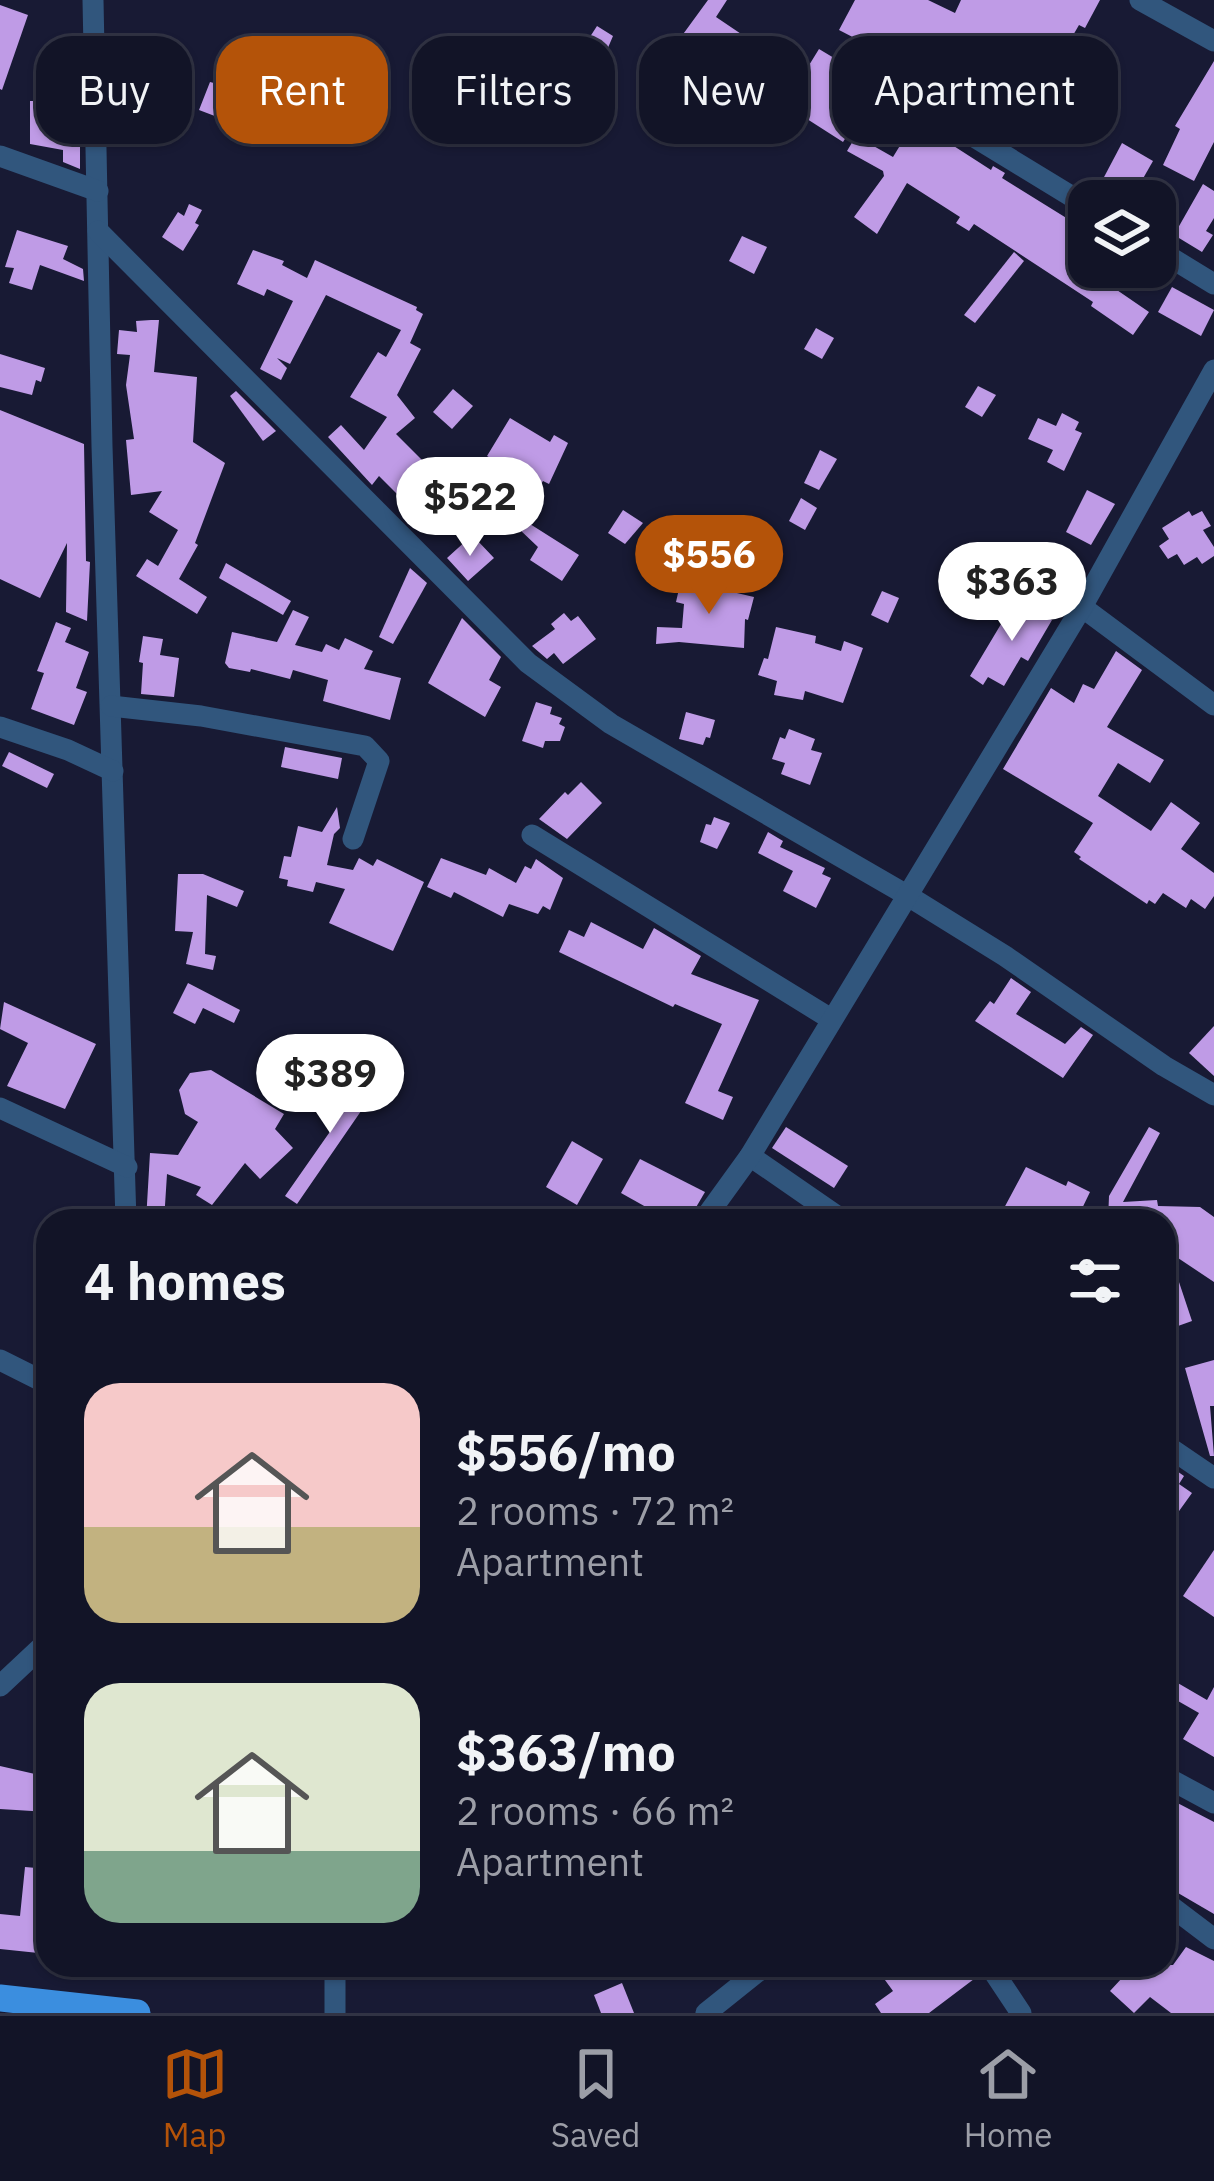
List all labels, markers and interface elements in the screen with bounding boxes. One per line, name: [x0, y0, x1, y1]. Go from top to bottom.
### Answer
chip: Buy: [36, 36, 192, 144]
chip: Rent: [216, 36, 388, 144]
chip: Filters: [412, 36, 615, 144]
chip: New: [639, 36, 808, 144]
chip: Apartment: [832, 36, 1118, 144]
map controls: [1068, 180, 1176, 288]
button: layers: [1068, 180, 1176, 288]
pin: $522: [399, 457, 541, 559]
text: $522: [423, 470, 517, 521]
pin: $556: [638, 515, 780, 617]
text: $556: [662, 528, 756, 579]
pin: $363: [941, 542, 1083, 644]
text: $363: [965, 555, 1059, 606]
pin: $389: [259, 1034, 401, 1136]
text: $389: [283, 1047, 377, 1098]
text: 4 homes: [84, 1248, 286, 1314]
icon: filters: [1062, 1248, 1128, 1314]
text: $556/mo: [456, 1419, 676, 1485]
icon: home: [180, 1431, 324, 1575]
text: 2 rooms · 72 m²: [456, 1485, 734, 1536]
text: Apartment: [456, 1536, 644, 1587]
text: $363/mo: [456, 1719, 676, 1785]
icon: home: [180, 1731, 324, 1875]
text: 2 rooms · 66 m²: [456, 1785, 734, 1836]
text: Apartment: [456, 1836, 644, 1887]
tab: Map: [162, 2041, 228, 2156]
tab: Saved: [551, 2041, 641, 2156]
tab: Home: [964, 2041, 1052, 2156]

